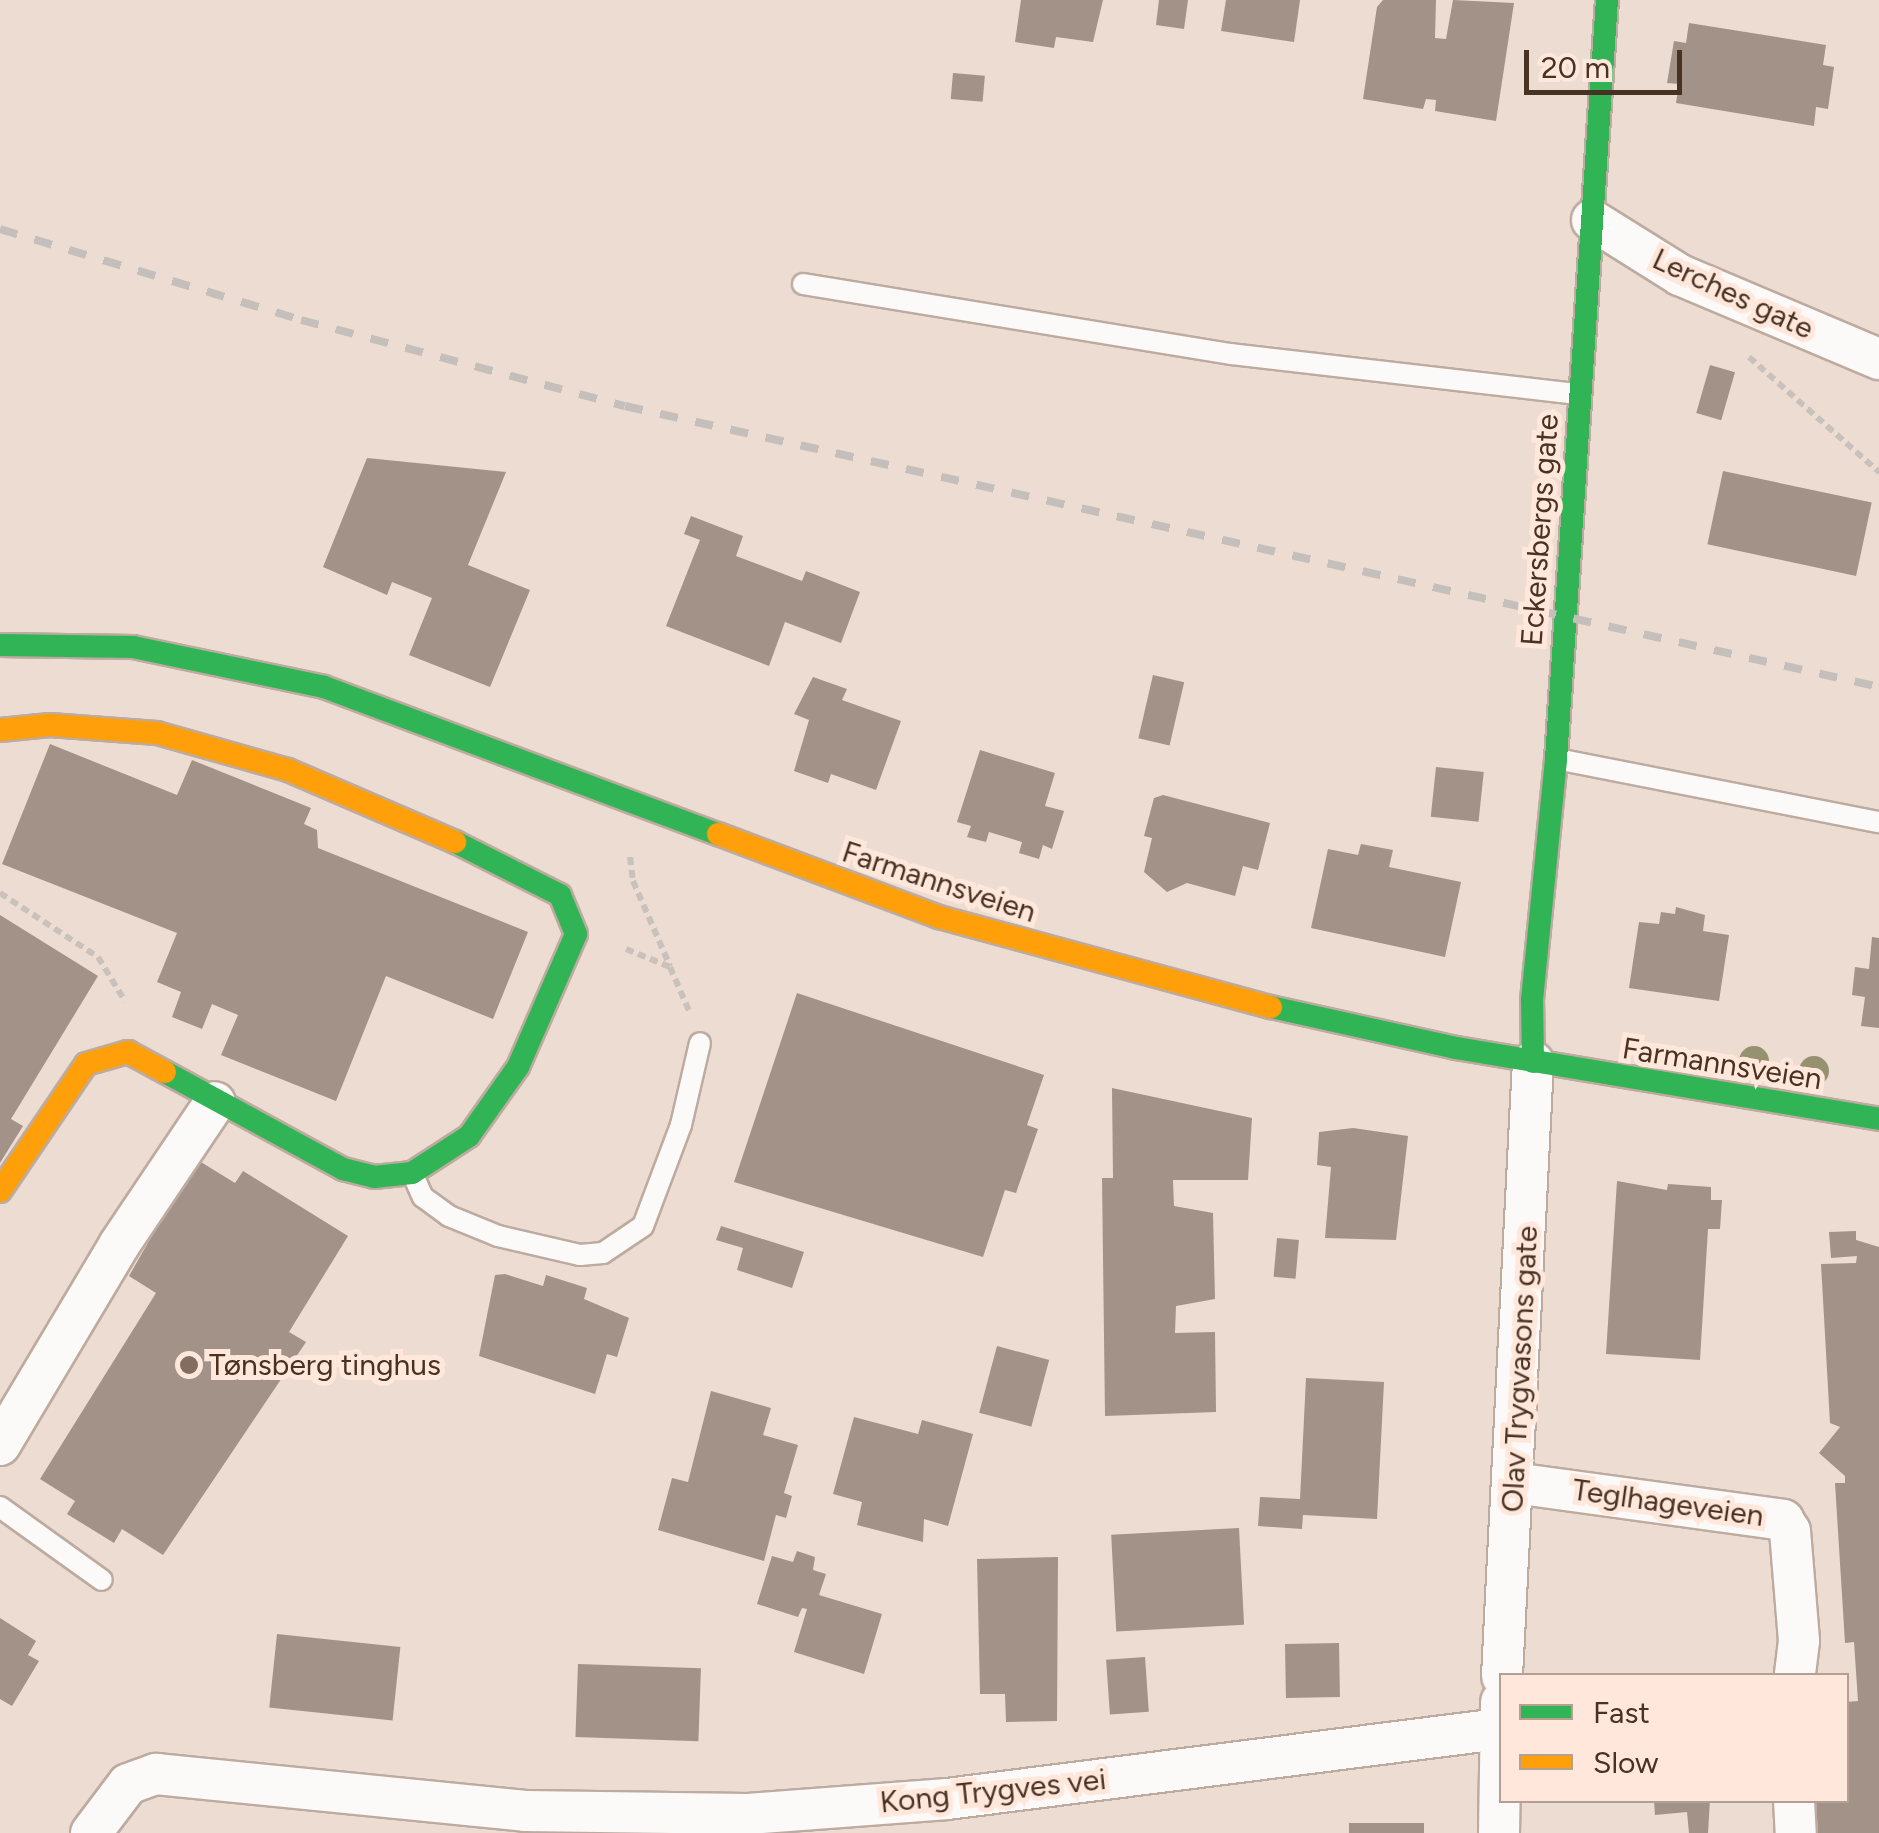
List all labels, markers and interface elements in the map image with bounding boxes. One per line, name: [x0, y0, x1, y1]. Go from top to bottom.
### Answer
scale bar: [1529, 30, 1686, 92]
text: 20 m: [1541, 49, 1610, 86]
street label: Lerches gate: [1647, 241, 1819, 347]
street label: Eckersbergs gate: [1514, 413, 1566, 647]
street label: Farmannsveien: [838, 834, 1040, 930]
street label: Farmannsveien: [1620, 1030, 1824, 1098]
street label: Olav Trygvasons gate: [1495, 1225, 1545, 1513]
place label: Tønsberg tinghus: [209, 1347, 441, 1383]
marker: Tønsberg tinghus: [178, 1354, 200, 1376]
street label: Teglhageveien: [1570, 1472, 1766, 1534]
legend: [1499, 1673, 1849, 1803]
text: Fast: [1593, 1694, 1650, 1731]
text: Slow: [1593, 1744, 1659, 1781]
street label: Kong Trygves vei: [878, 1761, 1108, 1821]

